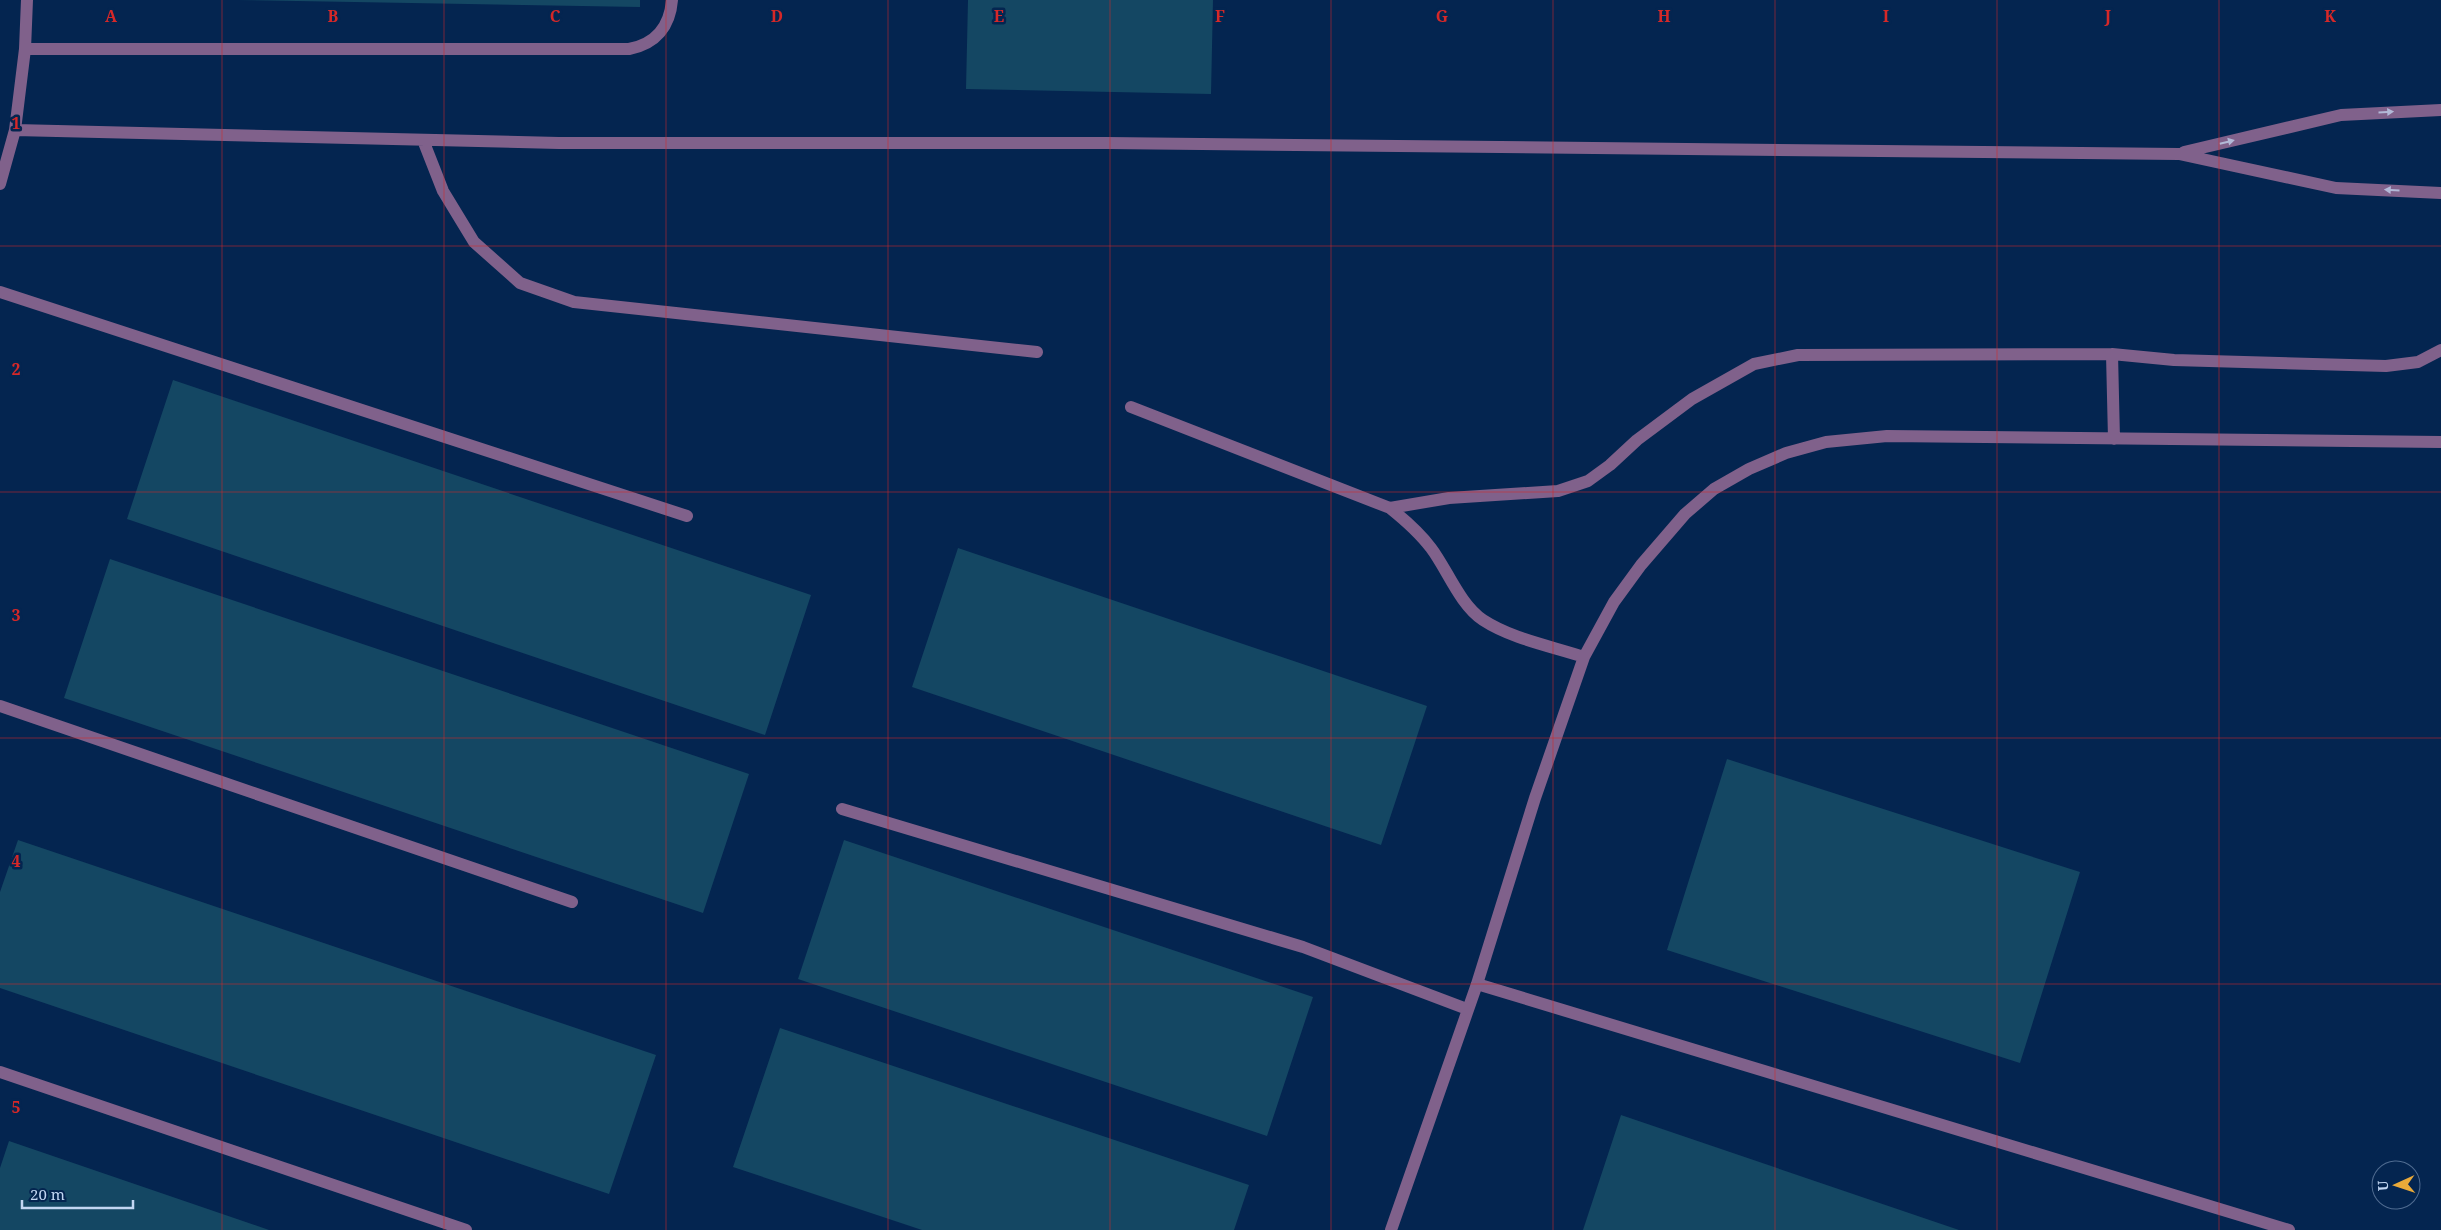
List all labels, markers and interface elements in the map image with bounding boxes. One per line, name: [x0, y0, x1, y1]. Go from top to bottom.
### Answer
text: A: [105, 5, 118, 27]
text: B: [328, 5, 339, 27]
text: C: [550, 5, 561, 27]
text: D: [771, 5, 783, 27]
text: E: [994, 5, 1004, 27]
text: F: [1215, 5, 1225, 27]
text: G: [1436, 5, 1448, 27]
text: H: [1657, 5, 1671, 27]
text: I: [1883, 5, 1889, 27]
text: J: [2104, 5, 2112, 27]
text: K: [2324, 5, 2336, 27]
one-way arrow: [2378, 108, 2394, 116]
text: 1: [11, 112, 21, 134]
one-way arrow: [2219, 138, 2234, 146]
one-way arrow: [2384, 186, 2400, 194]
text: 2: [11, 358, 21, 380]
text: 3: [11, 604, 21, 626]
text: 4: [11, 850, 21, 872]
text: 5: [11, 1096, 21, 1118]
north arrow: [2371, 1160, 2421, 1210]
scale bar: [22, 1178, 134, 1210]
text: U: [2373, 1179, 2392, 1191]
text: 20 m: [30, 1184, 65, 1204]

